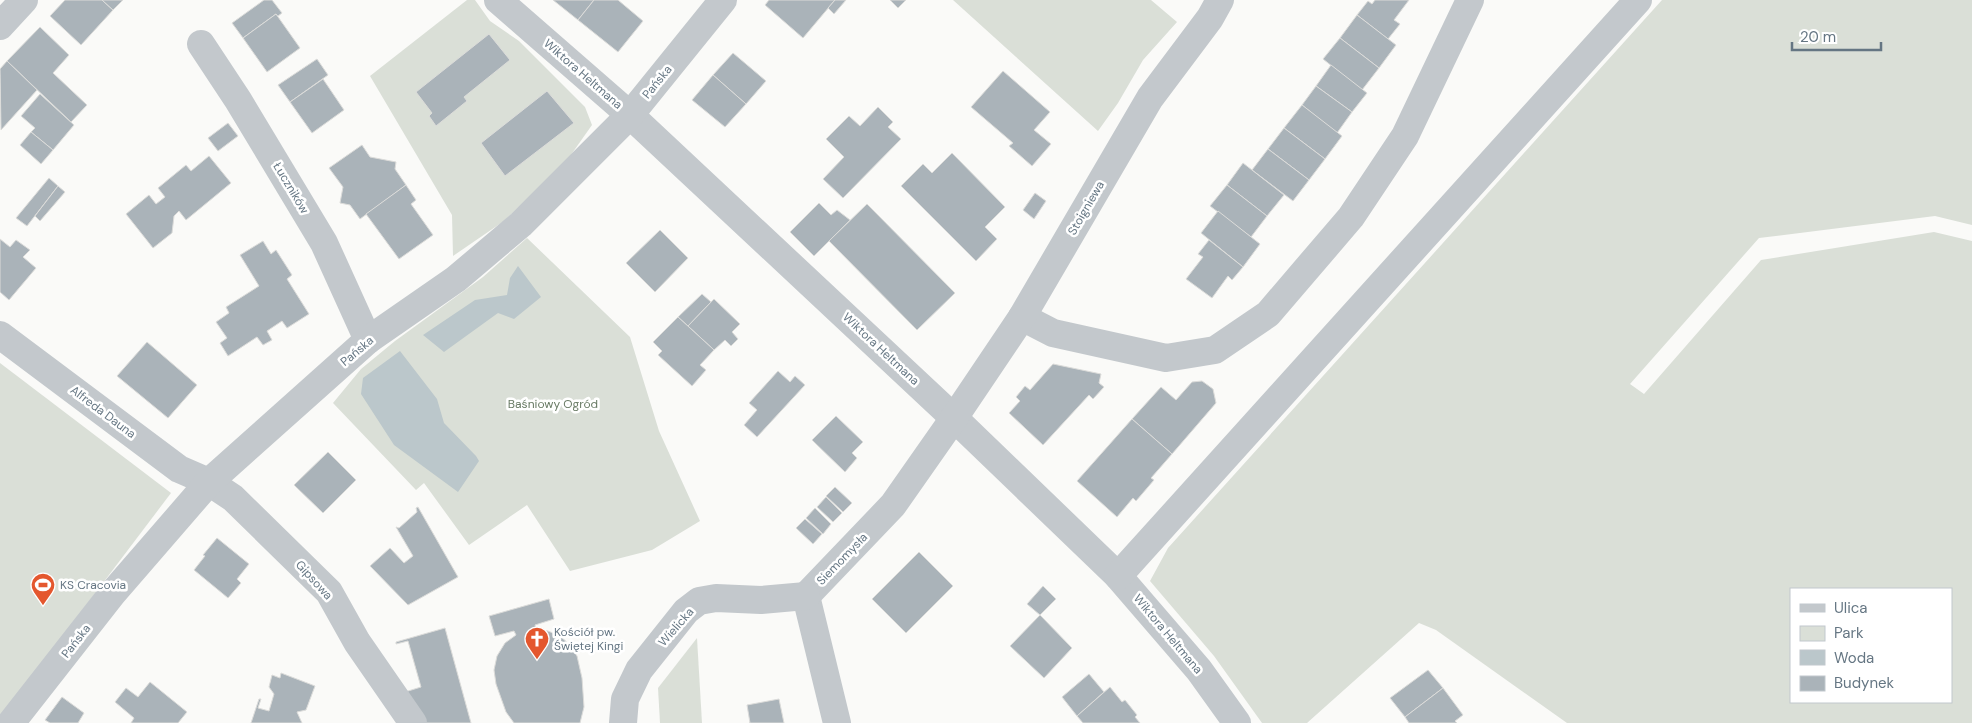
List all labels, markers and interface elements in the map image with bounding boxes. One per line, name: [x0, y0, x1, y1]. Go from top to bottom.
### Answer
scale bar: [1792, 20, 1881, 52]
text: 20 m: [1800, 27, 1836, 47]
street label: Wiktora Heltmana: [540, 35, 626, 113]
street label: Pańska: [639, 62, 675, 102]
street label: Łuczników: [269, 159, 313, 217]
street label: Stoigniewa: [1064, 178, 1108, 238]
street label: Wiktora Heltmana: [839, 309, 923, 389]
street label: Pańska: [337, 332, 377, 370]
street label: Alfreda Dauna: [67, 382, 139, 442]
park label: Baśniowy Ogród: [508, 396, 598, 412]
street label: Siemomysła: [813, 529, 871, 589]
street label: Gipsowa: [292, 557, 336, 603]
sports icon: KS Cracovia: [30, 572, 56, 606]
place label: KS Cracovia: [60, 577, 126, 593]
legend: [1790, 588, 1952, 703]
street label: Wiktora Heltmana: [1130, 591, 1206, 677]
text: Ulica: [1834, 598, 1868, 618]
street label: Wielicka: [655, 604, 697, 650]
street label: Pańska: [58, 621, 94, 661]
text: Park: [1834, 623, 1864, 643]
place label: Kościół pw. Świętej Kingi: [554, 624, 624, 654]
church icon: Kościół pw. Świętej Kingi: [524, 626, 550, 660]
text: Woda: [1834, 648, 1874, 668]
text: Budynek: [1834, 673, 1895, 693]

